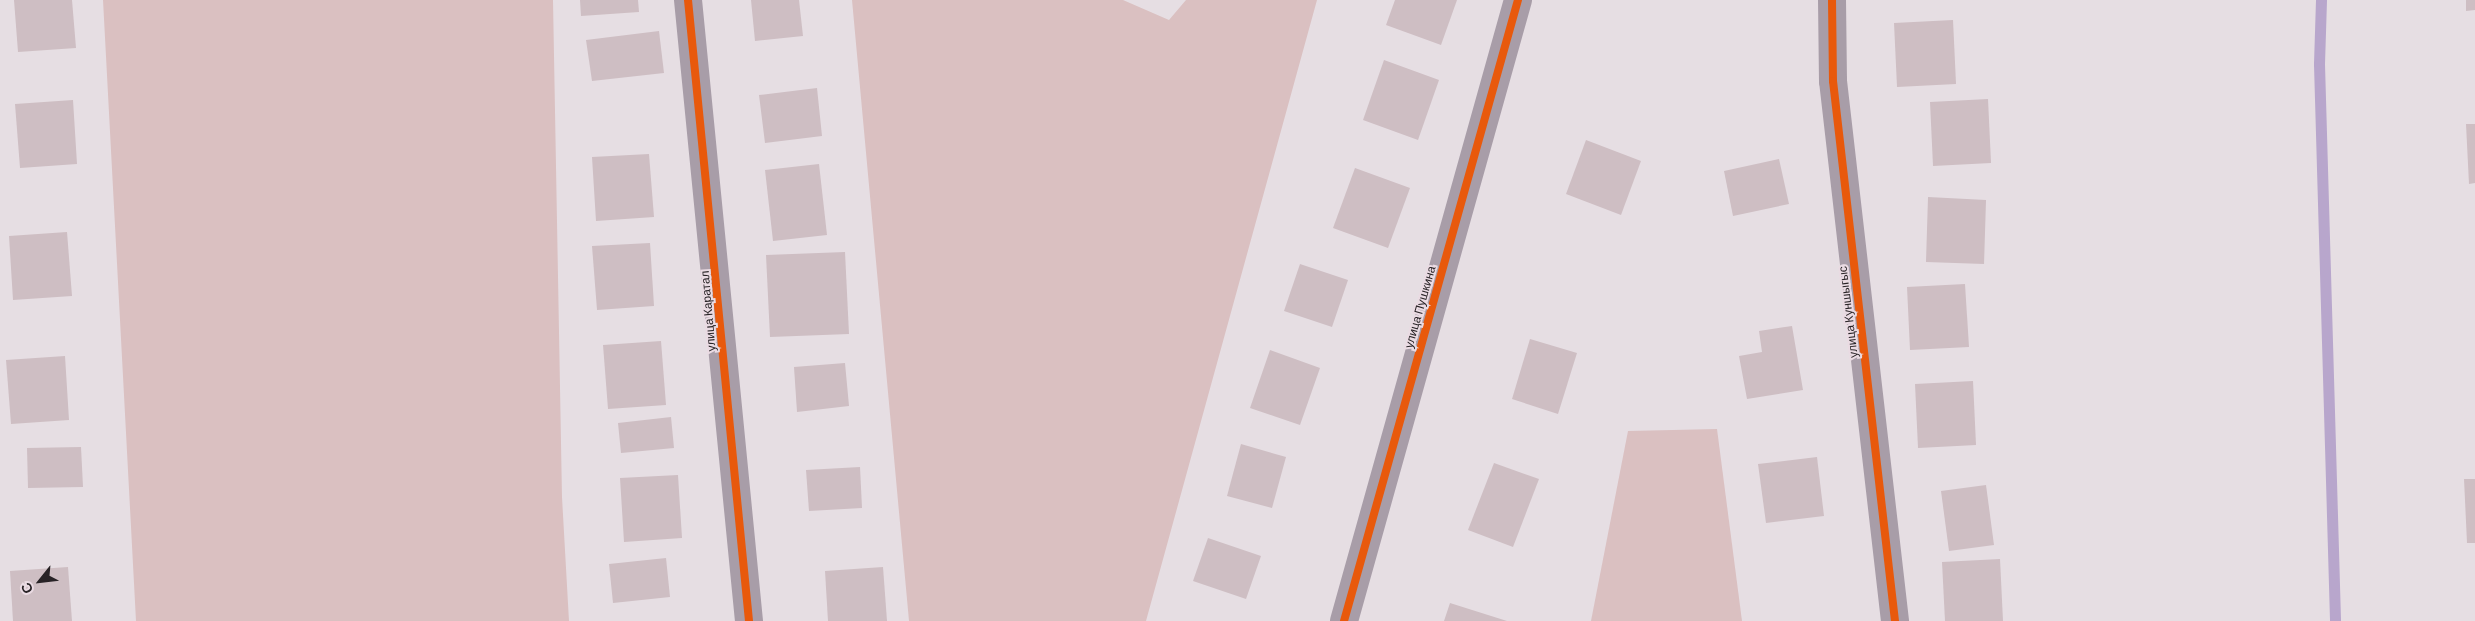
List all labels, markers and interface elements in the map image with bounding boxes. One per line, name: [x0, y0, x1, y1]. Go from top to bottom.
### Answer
street label: улица Пушкина: [1401, 264, 1439, 350]
street label: улица Куншыгыс: [1835, 265, 1861, 359]
street label: улица Каратал: [697, 270, 719, 352]
north arrow: [15, 556, 65, 606]
text: С: [17, 580, 36, 597]

